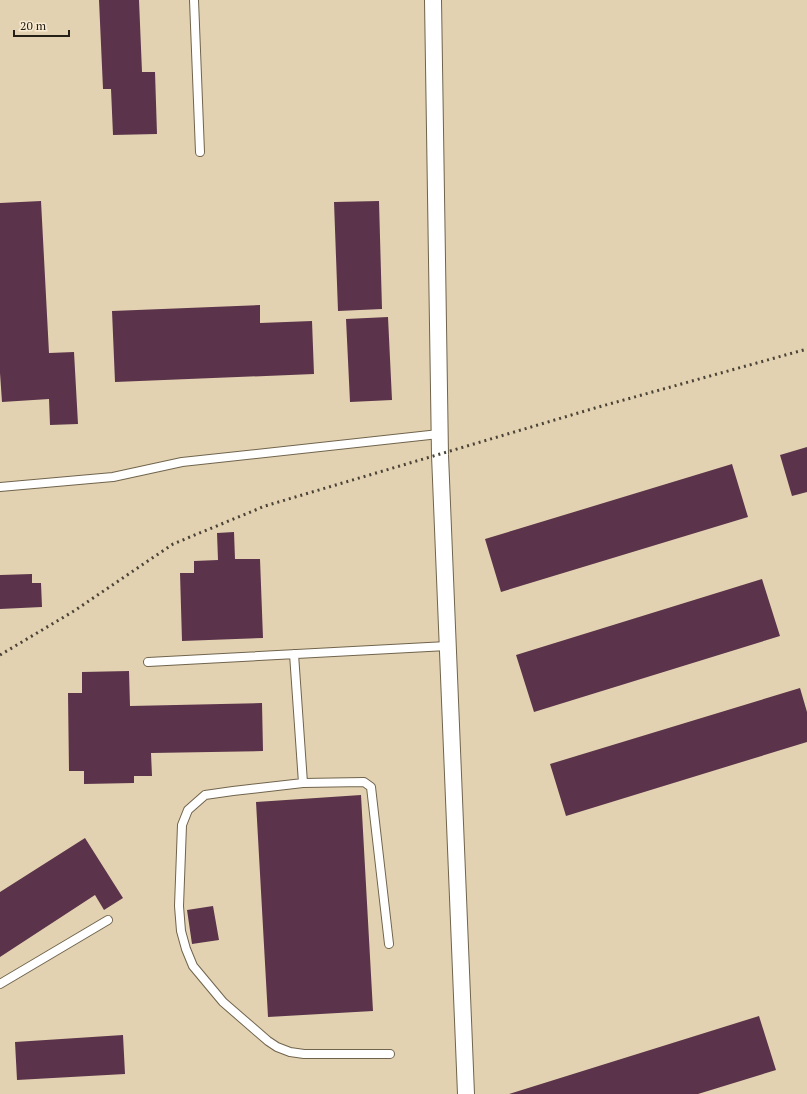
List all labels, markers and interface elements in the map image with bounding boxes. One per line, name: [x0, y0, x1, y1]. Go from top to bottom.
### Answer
scale bar: [14, 12, 69, 38]
text: 20 m: [20, 18, 47, 33]

